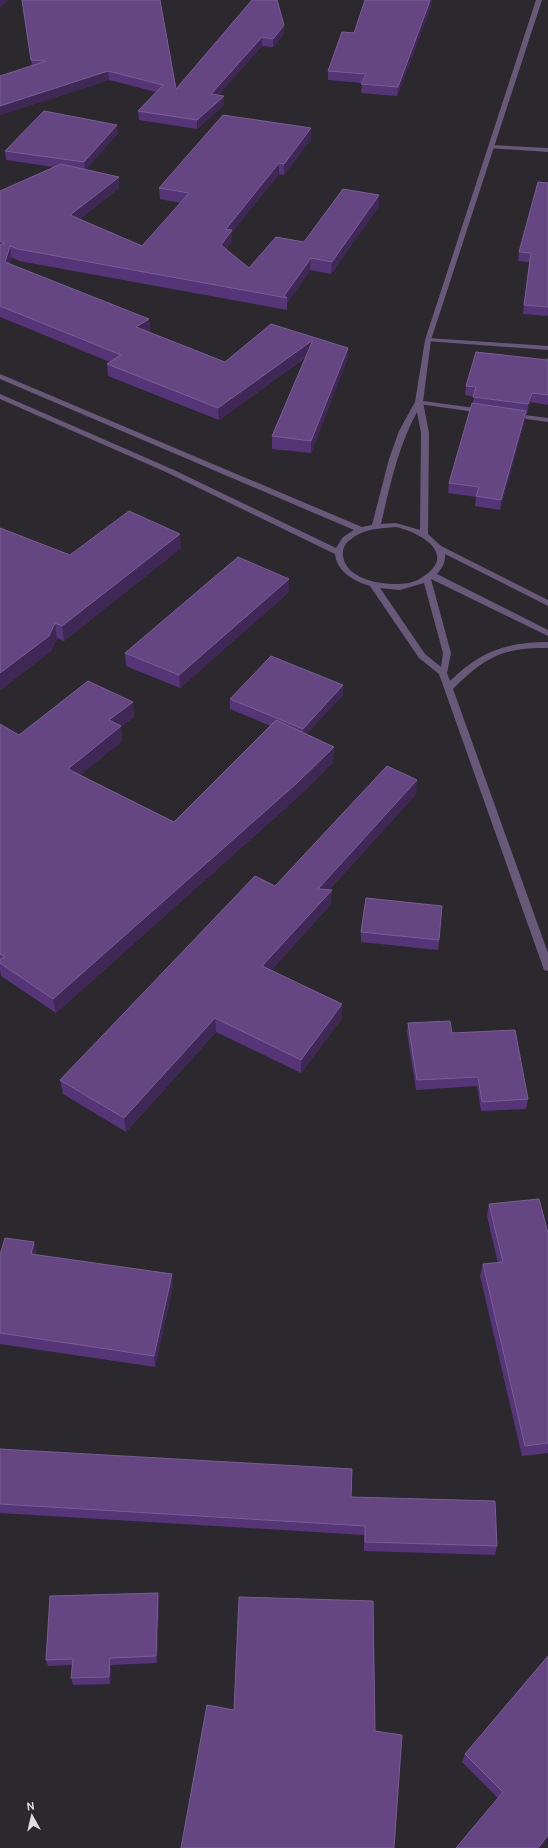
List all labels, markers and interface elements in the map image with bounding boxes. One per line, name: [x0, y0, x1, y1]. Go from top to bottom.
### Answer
north arrow: [12, 1796, 52, 1836]
text: N: [26, 1799, 35, 1814]

